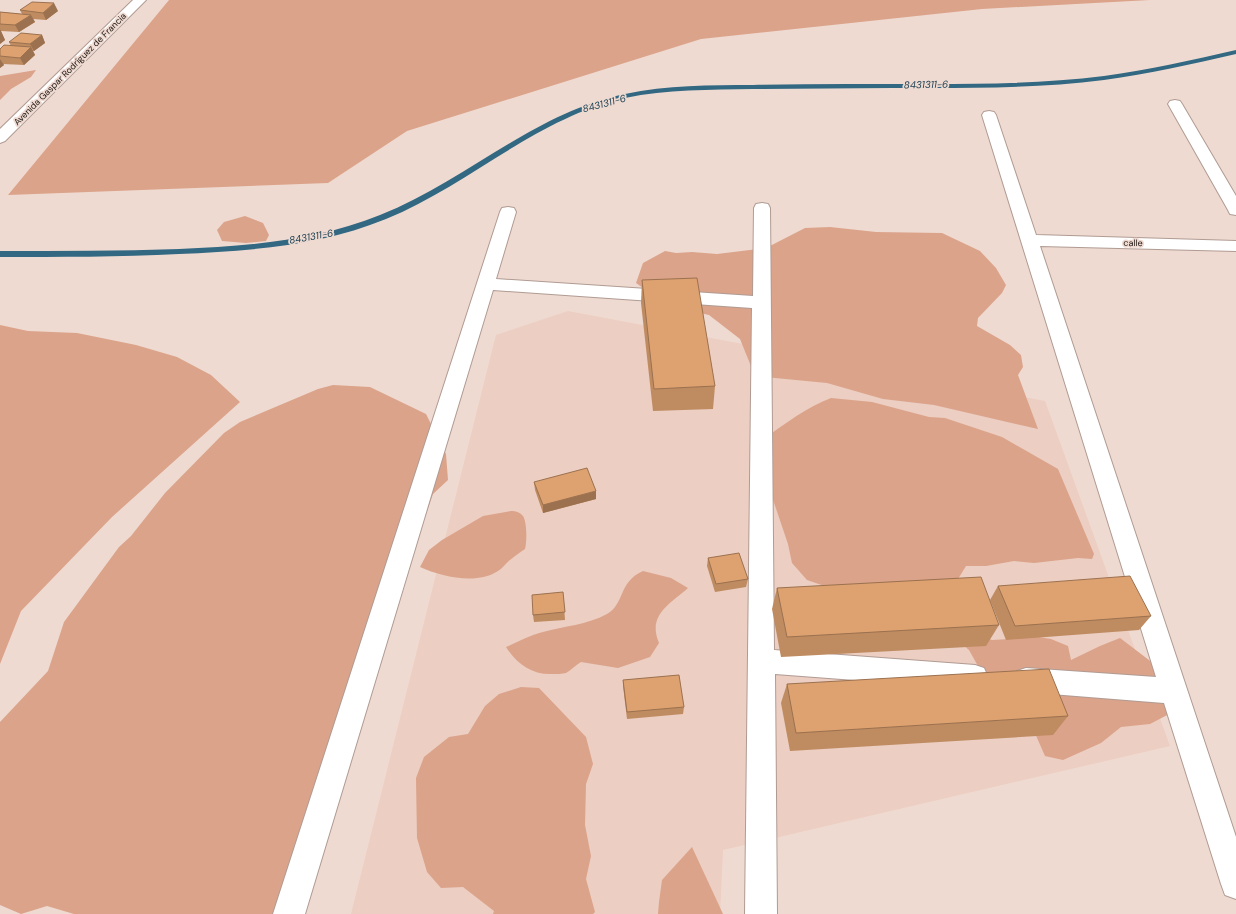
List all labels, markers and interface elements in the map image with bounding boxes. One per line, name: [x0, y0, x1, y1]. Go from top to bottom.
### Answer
street label: Avenida Gaspar Rodríguez de Francia: [11, 10, 129, 128]
water label: 8431311-6: [904, 78, 948, 91]
water label: 8431311-6: [581, 91, 627, 116]
water label: 8431311-6: [288, 226, 334, 247]
street label: calle: [1123, 237, 1143, 249]

